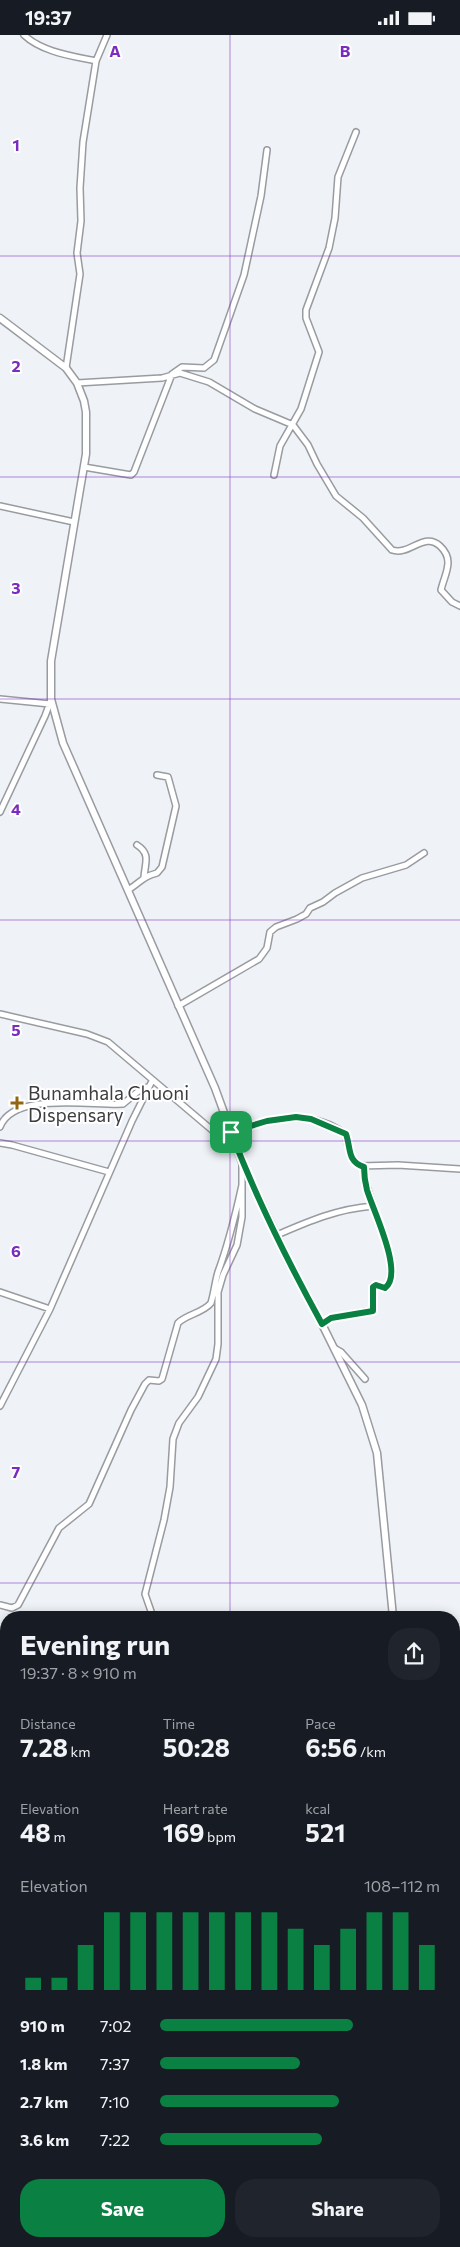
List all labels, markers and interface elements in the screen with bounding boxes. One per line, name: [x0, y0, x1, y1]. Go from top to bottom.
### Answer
text: 19:37: [25, 6, 72, 29]
text: A: [109, 41, 121, 60]
text: B: [340, 41, 351, 60]
text: 1: [12, 135, 20, 154]
text: 2: [11, 356, 21, 375]
text: 3: [11, 578, 21, 597]
text: 4: [11, 799, 21, 818]
text: 5: [11, 1020, 21, 1039]
place label: Bunamhala Chuoni Dispensary: [28, 1081, 189, 1126]
marker: Bunamhala Chuoni Dispensary: [10, 1096, 24, 1110]
pin: [210, 1111, 252, 1153]
icon: arrive: [217, 1118, 245, 1146]
text: 6: [11, 1241, 21, 1260]
text: 7: [12, 1462, 21, 1481]
text: Evening run: [20, 1627, 170, 1661]
button: share: [388, 1628, 440, 1680]
text: 19:37 · 8 × 910 m: [20, 1663, 137, 1682]
text: Distance: [20, 1715, 76, 1732]
text: Time: [163, 1715, 195, 1732]
text: Pace: [305, 1715, 336, 1732]
text: 7.28: [20, 1732, 68, 1762]
text: 50:28: [163, 1732, 230, 1762]
text: 6:56: [305, 1732, 357, 1762]
text: km: [68, 1743, 90, 1760]
text: /km: [357, 1743, 386, 1760]
text: Elevation: [20, 1800, 79, 1817]
text: Heart rate: [163, 1800, 228, 1817]
text: kcal: [305, 1800, 330, 1817]
text: 48: [20, 1817, 51, 1847]
text: 169: [163, 1817, 204, 1847]
text: 521: [305, 1817, 345, 1847]
text: m: [51, 1828, 66, 1845]
text: bpm: [204, 1828, 236, 1845]
text: Elevation: [20, 1876, 88, 1895]
text: 108–112 m: [364, 1876, 440, 1895]
text: 910 m: [20, 2016, 65, 2035]
text: 7:02: [100, 2016, 132, 2035]
text: 1.8 km: [20, 2054, 67, 2073]
text: 7:37: [100, 2054, 130, 2073]
text: 2.7 km: [20, 2092, 68, 2111]
text: 7:10: [100, 2092, 130, 2111]
text: 3.6 km: [20, 2130, 69, 2149]
text: 7:22: [100, 2130, 130, 2149]
button: Save: [20, 2179, 225, 2237]
button: Share: [235, 2179, 440, 2237]

